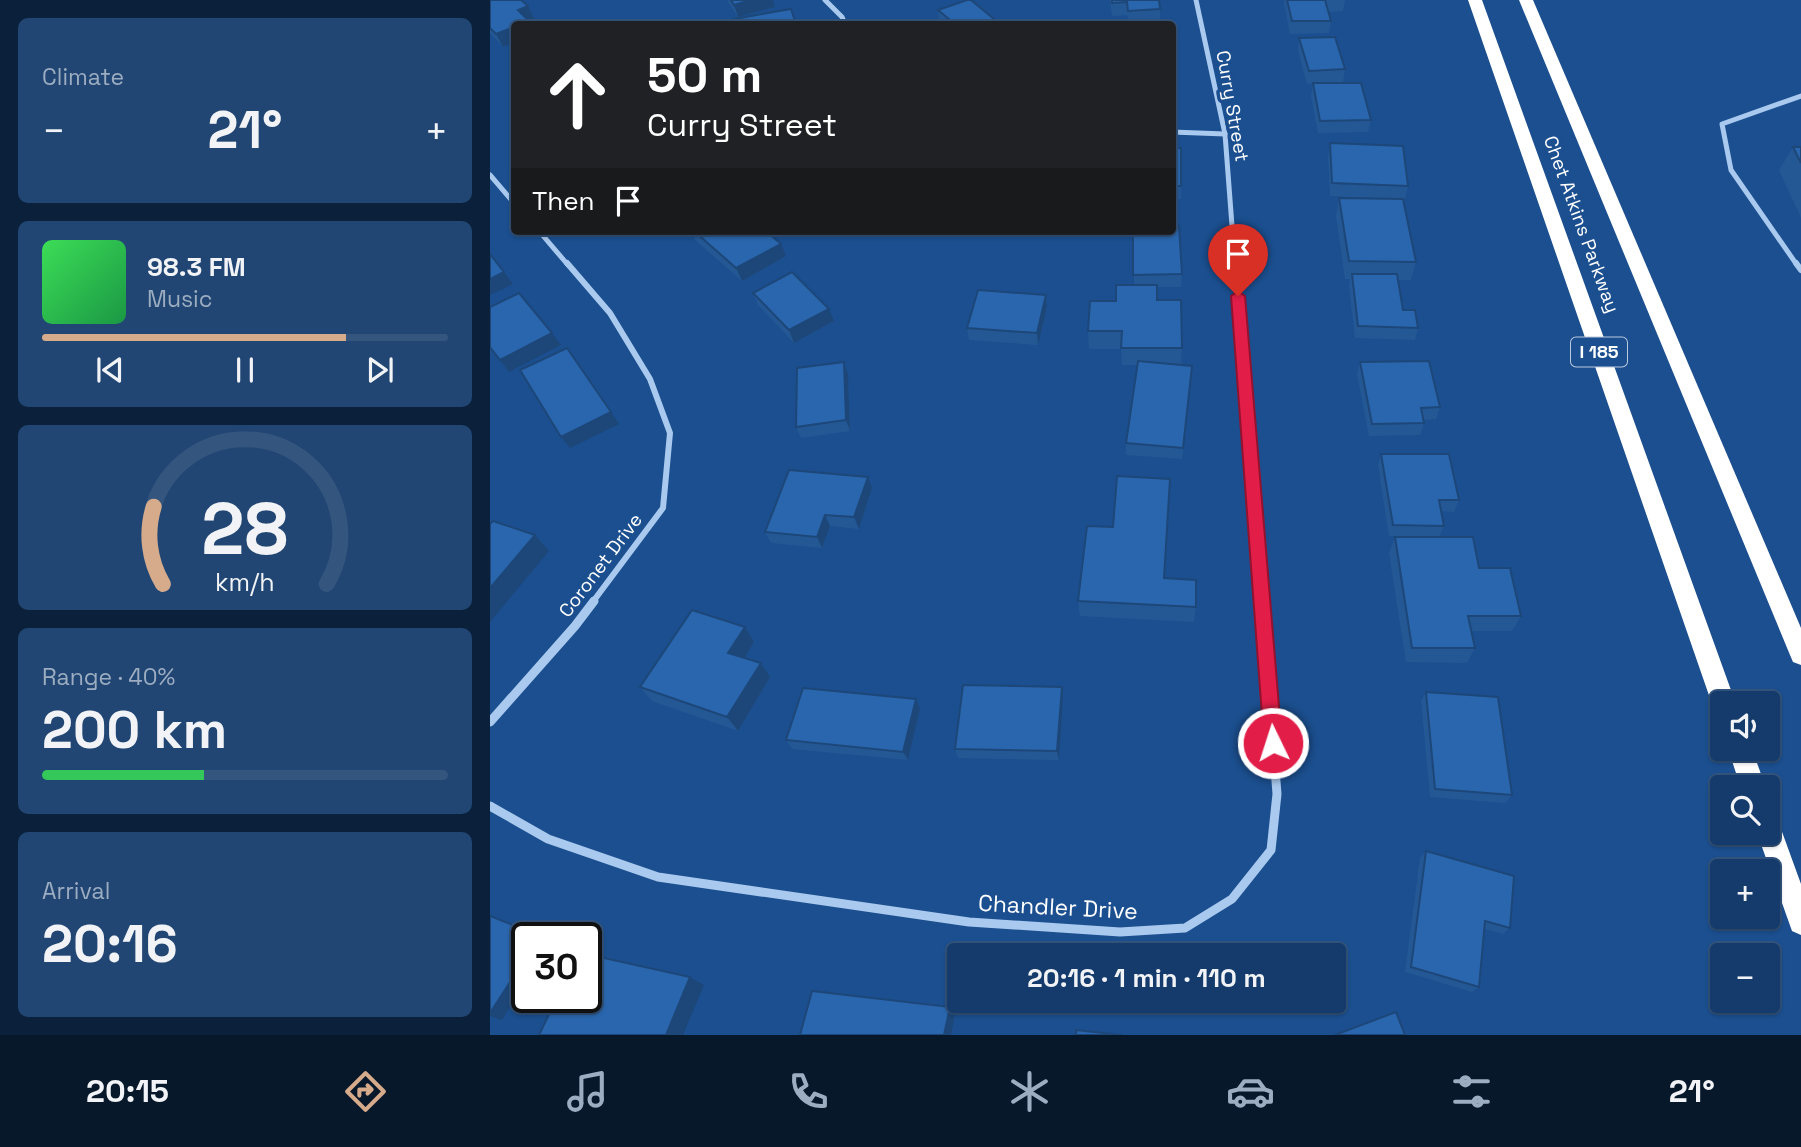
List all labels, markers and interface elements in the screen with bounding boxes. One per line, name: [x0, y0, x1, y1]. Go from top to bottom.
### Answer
text: 50 m: [647, 44, 762, 106]
street label: Curry Street: [1210, 48, 1255, 164]
icon: ahead: [532, 49, 623, 140]
text: Climate: [42, 62, 124, 92]
text: 21°: [208, 97, 282, 163]
text: Curry Street: [647, 105, 837, 145]
text: −: [42, 107, 66, 155]
text: +: [424, 107, 448, 155]
street label: Chet Atkins Parkway: [1538, 132, 1625, 316]
icon: arrive: [609, 182, 647, 220]
text: Then: [532, 184, 595, 218]
pin: [1208, 224, 1268, 296]
icon: arrive: [1219, 235, 1257, 273]
text: 98.3 FM: [147, 250, 246, 284]
text: Music: [147, 284, 212, 314]
road number: I 185: [1571, 338, 1627, 366]
icon: previous: [91, 351, 129, 389]
icon: pause: [226, 351, 264, 389]
icon: next: [361, 351, 399, 389]
text: 28: [202, 482, 288, 575]
street label: Coronet Drive: [553, 508, 648, 622]
text: km/h: [215, 565, 275, 597]
text: Range · 40%: [42, 662, 175, 692]
map controls: [1710, 691, 1780, 1013]
button: sound: [1710, 691, 1780, 761]
text: 200 km: [42, 697, 227, 763]
position arrow: [1236, 706, 1310, 780]
button: search: [1710, 775, 1780, 845]
button: +: [1710, 859, 1780, 929]
text: Arrival: [42, 876, 110, 906]
street label: Chandler Drive: [977, 888, 1139, 926]
text: 20:16: [42, 911, 178, 977]
speed limit sign: 30: [511, 922, 602, 1013]
button: −: [1710, 943, 1780, 1013]
text: 20:16 · 1 min · 110 m: [1027, 961, 1266, 995]
icon: directions: [341, 1067, 390, 1116]
icon: music: [563, 1067, 612, 1116]
icon: phone: [784, 1067, 833, 1116]
icon: climate: [1005, 1067, 1054, 1116]
icon: car: [1226, 1067, 1275, 1116]
icon: filters: [1447, 1067, 1496, 1116]
text: 20:15: [86, 1071, 169, 1111]
text: 21°: [1669, 1071, 1715, 1111]

